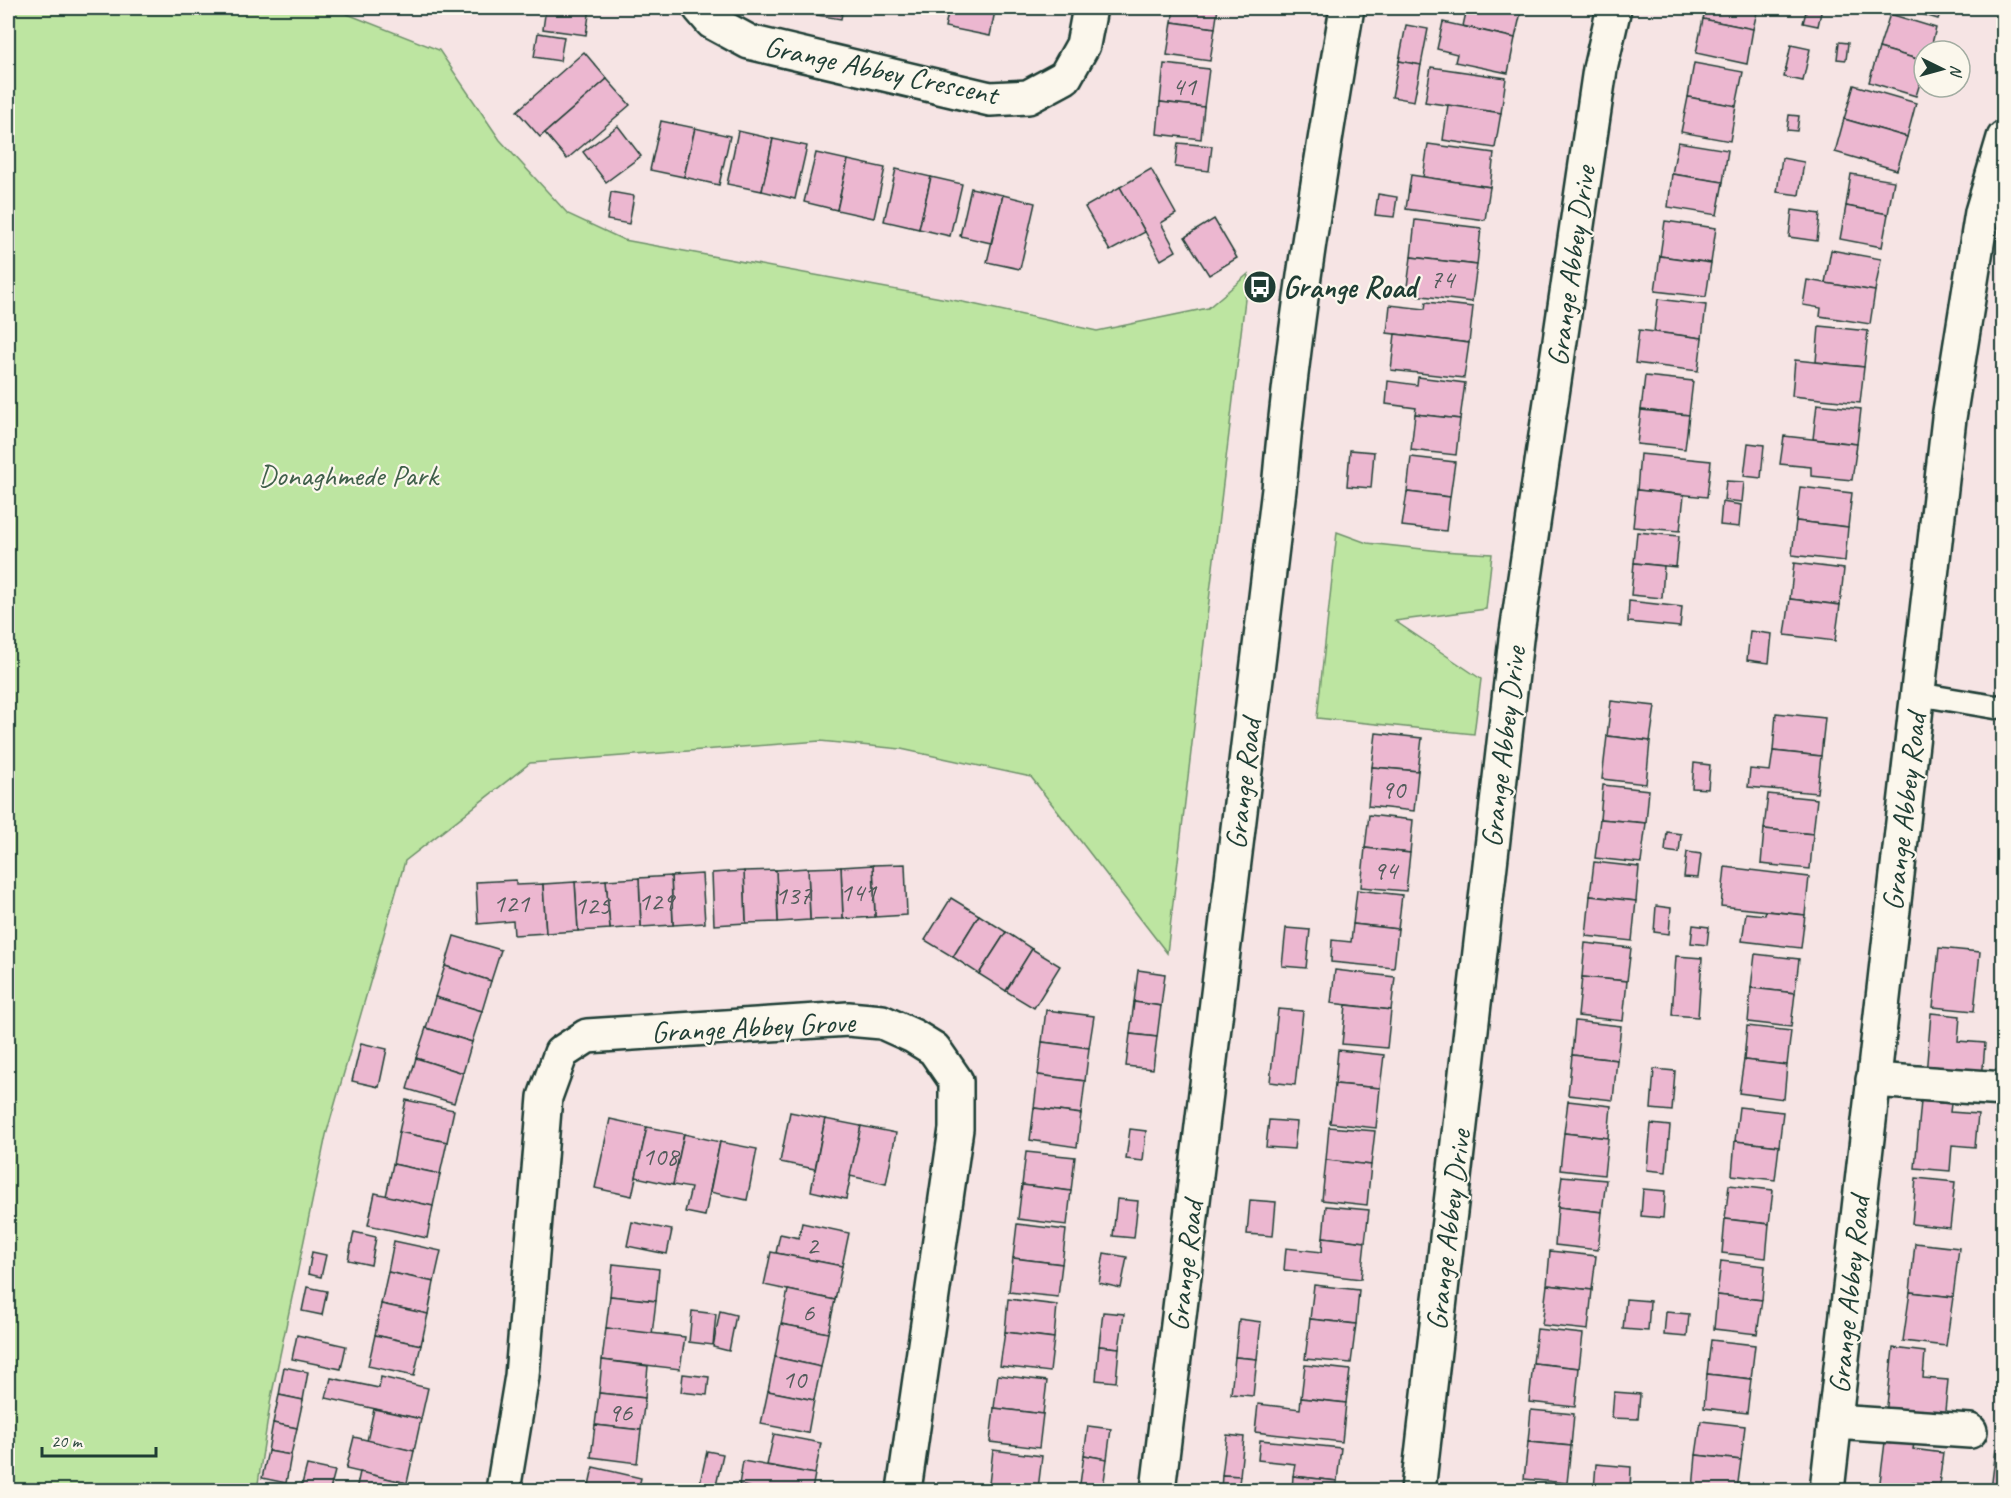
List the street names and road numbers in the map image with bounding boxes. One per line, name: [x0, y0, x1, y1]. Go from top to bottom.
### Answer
street label: Grange Abbey Crescent: [761, 27, 1004, 114]
street label: Grange Abbey Drive: [1538, 161, 1604, 369]
street label: Grange Abbey Drive: [1472, 642, 1534, 849]
street label: Grange Abbey Road: [1873, 707, 1935, 913]
street label: Grange Road: [1216, 713, 1270, 851]
street label: Grange Abbey Grove: [650, 1003, 858, 1051]
street label: Grange Abbey Drive: [1417, 1125, 1479, 1332]
street label: Grange Abbey Road: [1820, 1190, 1879, 1396]
street label: Grange Road: [1158, 1195, 1212, 1333]

